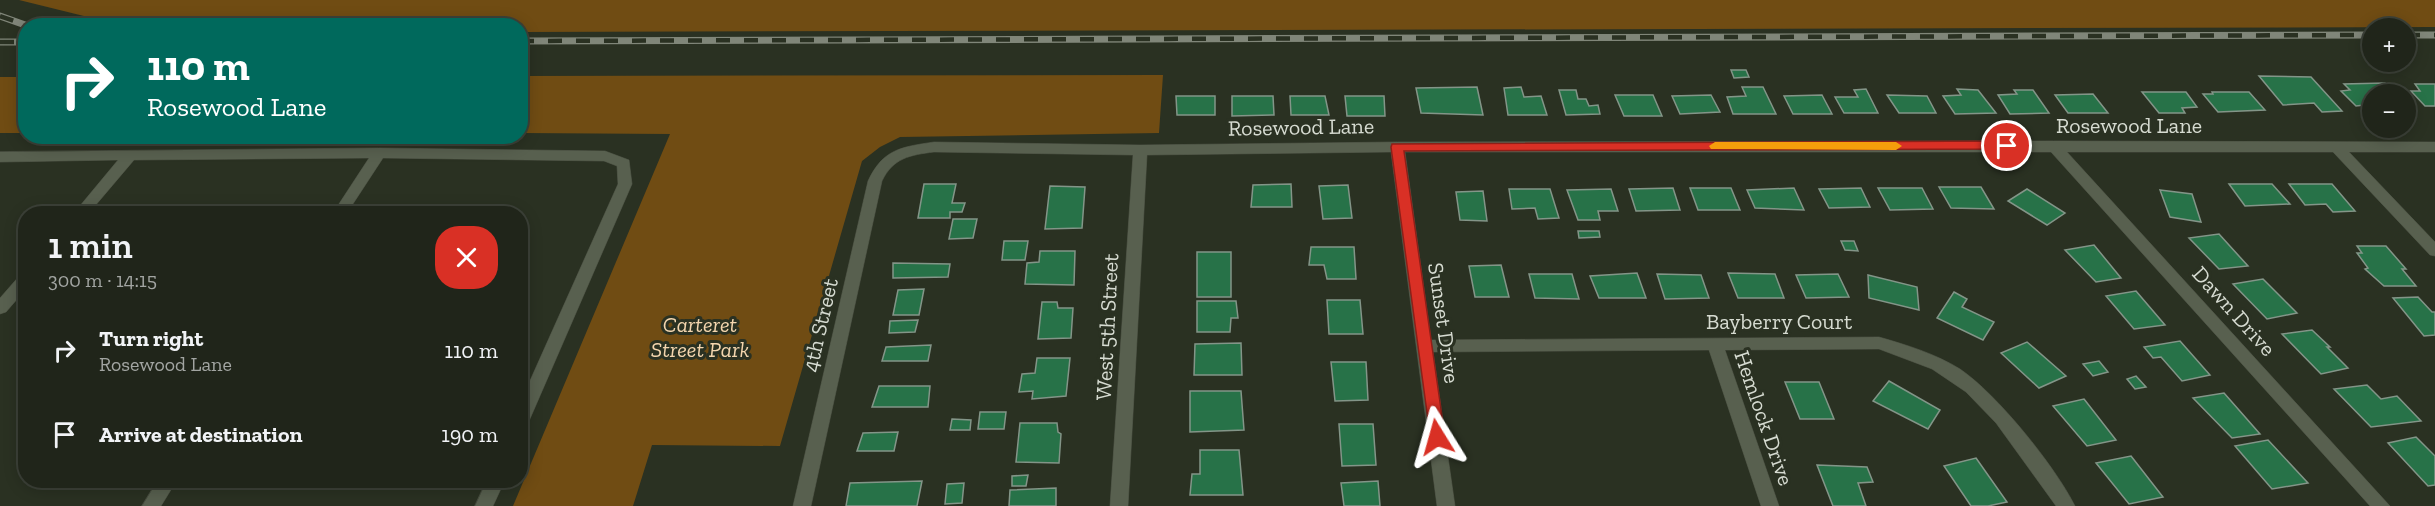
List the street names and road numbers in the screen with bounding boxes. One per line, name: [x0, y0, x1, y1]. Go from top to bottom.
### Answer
street label: Rosewood Lane: [1228, 112, 1374, 142]
street label: Rosewood Lane: [2056, 112, 2202, 139]
street label: West 5th Street: [1090, 252, 1124, 401]
street label: Dawn Drive: [2187, 260, 2281, 362]
street label: Sunset Drive: [1422, 261, 1466, 385]
street label: 4th Street: [796, 275, 844, 374]
street label: Bayberry Court: [1706, 308, 1853, 335]
street label: Hemlock Drive: [1728, 347, 1800, 489]

